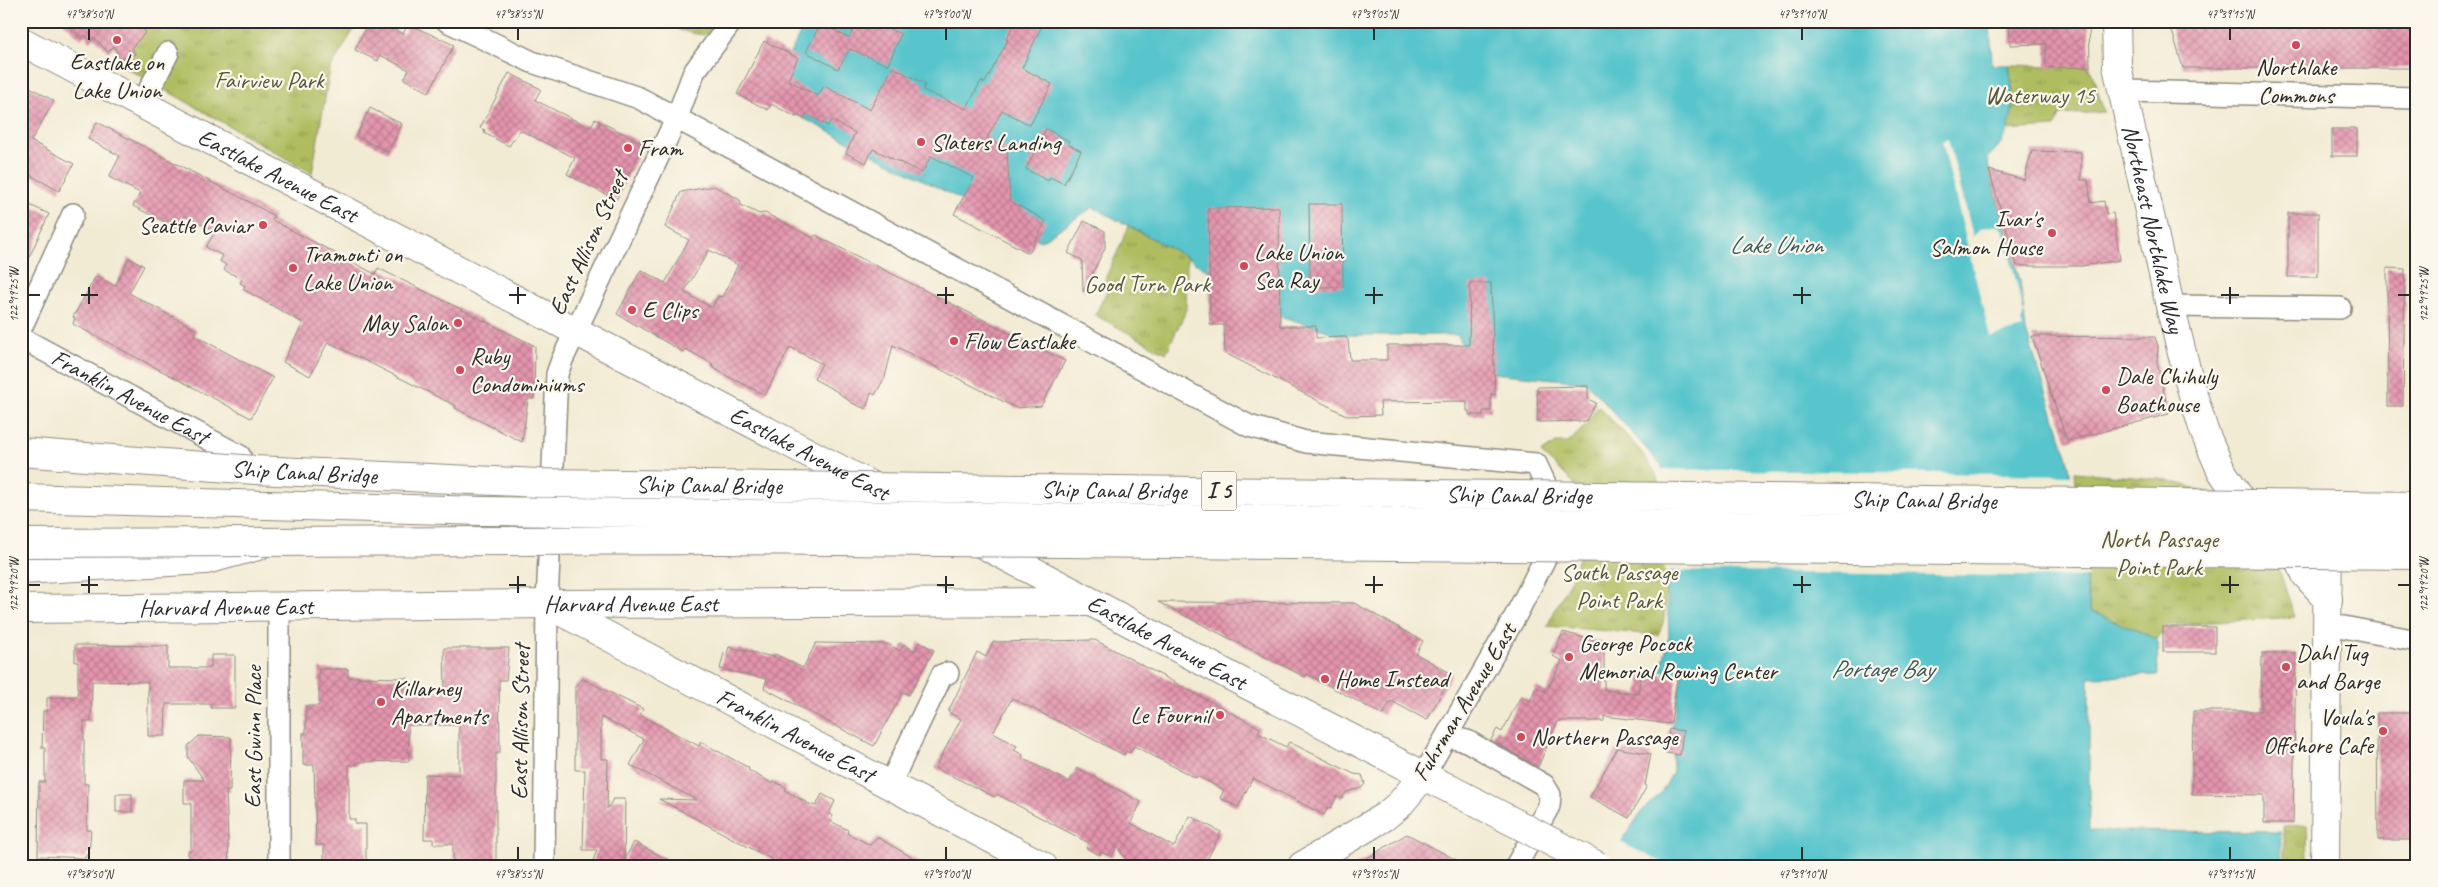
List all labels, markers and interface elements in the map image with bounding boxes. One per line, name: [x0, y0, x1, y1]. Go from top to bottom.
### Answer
text: 47°38'50"N: [65, 6, 114, 22]
text: 47°38'55"N: [494, 6, 543, 22]
text: 47°39'00"N: [922, 6, 971, 22]
text: 47°39'05"N: [1350, 6, 1399, 22]
text: 47°39'10"N: [1778, 6, 1827, 22]
text: 47°39'15"N: [2206, 6, 2255, 22]
marker: Eastlake on Lake Union: [111, 34, 123, 46]
marker: Northlake Commons: [2290, 39, 2302, 51]
place label: Eastlake on Lake Union: [70, 47, 165, 105]
place label: Northlake Commons: [2256, 52, 2338, 110]
park label: Fairview Park: [214, 65, 326, 95]
park label: Waterway 15: [1985, 80, 2096, 110]
street label: Eastlake Avenue East: [193, 121, 365, 230]
street label: Northeast Northlake Way: [2115, 122, 2192, 338]
place label: Slaters Landing: [931, 127, 1063, 157]
place label: Fram: [638, 133, 684, 163]
marker: Slaters Landing: [915, 136, 927, 148]
marker: Fram: [622, 142, 634, 154]
street label: East Allison Street: [542, 164, 636, 320]
place label: Ivar's Salmon House: [1929, 204, 2045, 262]
place label: Seattle Caviar: [139, 210, 255, 240]
marker: Seattle Caviar: [257, 219, 269, 231]
marker: Ivar's Salmon House: [2046, 227, 2058, 239]
water label: Lake Union: [1730, 229, 1825, 261]
place label: Lake Union Sea Ray: [1254, 237, 1344, 295]
place label: Tramonti on Lake Union: [303, 239, 403, 297]
marker: Lake Union Sea Ray: [1238, 260, 1250, 272]
marker: Tramonti on Lake Union: [287, 262, 299, 274]
text: 122°19'25"W: [6, 266, 22, 322]
text: 122°19'25"W: [2416, 266, 2432, 322]
park label: Good Turn Park: [1084, 269, 1212, 299]
place label: E Clips: [642, 295, 700, 325]
marker: E Clips: [626, 304, 638, 316]
place label: May Salon: [362, 308, 449, 338]
marker: May Salon: [452, 317, 464, 329]
place label: Flow Eastlake: [964, 326, 1077, 356]
marker: Flow Eastlake: [948, 335, 960, 347]
place label: Ruby Condominiums: [470, 341, 585, 399]
street label: Franklin Avenue East: [46, 342, 217, 453]
place label: Dale Chihuly Boathouse: [2116, 361, 2219, 419]
marker: Ruby Condominiums: [454, 364, 466, 376]
marker: Dale Chihuly Boathouse: [2100, 384, 2112, 396]
street label: Eastlake Avenue East: [725, 399, 896, 508]
street label: Ship Canal Bridge: [230, 453, 380, 491]
street label: Ship Canal Bridge: [636, 469, 784, 501]
road number: I 5: [1202, 472, 1236, 511]
street label: Ship Canal Bridge: [1041, 474, 1189, 506]
street label: Ship Canal Bridge: [1446, 479, 1594, 511]
street label: Ship Canal Bridge: [1851, 484, 1999, 516]
park label: North Passage Point Park: [2100, 524, 2220, 582]
text: 122°19'20"W: [6, 556, 22, 612]
text: 122°19'20"W: [2416, 556, 2432, 612]
park label: South Passage Point Park: [1561, 557, 1679, 615]
street label: Harvard Avenue East: [544, 588, 720, 619]
street label: Eastlake Avenue East: [1082, 588, 1253, 698]
street label: Harvard Avenue East: [139, 591, 315, 623]
street label: Fuhrman Avenue East: [1405, 616, 1524, 786]
place label: George Pocock Memorial Rowing Center: [1579, 628, 1779, 686]
place label: Dahl Tug and Barge: [2296, 638, 2382, 696]
street label: East Allison Street: [504, 641, 536, 800]
marker: George Pocock Memorial Rowing Center: [1563, 651, 1575, 663]
water label: Portage Bay: [1831, 653, 1937, 685]
marker: Dahl Tug and Barge: [2280, 661, 2292, 673]
street label: East Gwinn Place: [238, 663, 268, 808]
place label: Home Instead: [1335, 664, 1452, 694]
place label: Killarney Apartments: [391, 673, 490, 731]
marker: Home Instead: [1319, 673, 1331, 685]
street label: Franklin Avenue East: [712, 681, 882, 791]
marker: Killarney Apartments: [375, 696, 387, 708]
place label: Le Fournil: [1130, 700, 1214, 730]
place label: Voula's Offshore Cafe: [2263, 702, 2376, 760]
marker: Le Fournil: [1214, 709, 1226, 721]
place label: Northern Passage: [1531, 722, 1680, 752]
marker: Voula's Offshore Cafe: [2377, 725, 2389, 737]
marker: Northern Passage: [1515, 731, 1527, 743]
text: 47°38'50"N: [65, 866, 114, 882]
text: 47°38'55"N: [494, 866, 543, 882]
text: 47°39'00"N: [922, 866, 971, 882]
text: 47°39'05"N: [1350, 866, 1399, 882]
text: 47°39'10"N: [1778, 866, 1827, 882]
text: 47°39'15"N: [2206, 866, 2255, 882]

